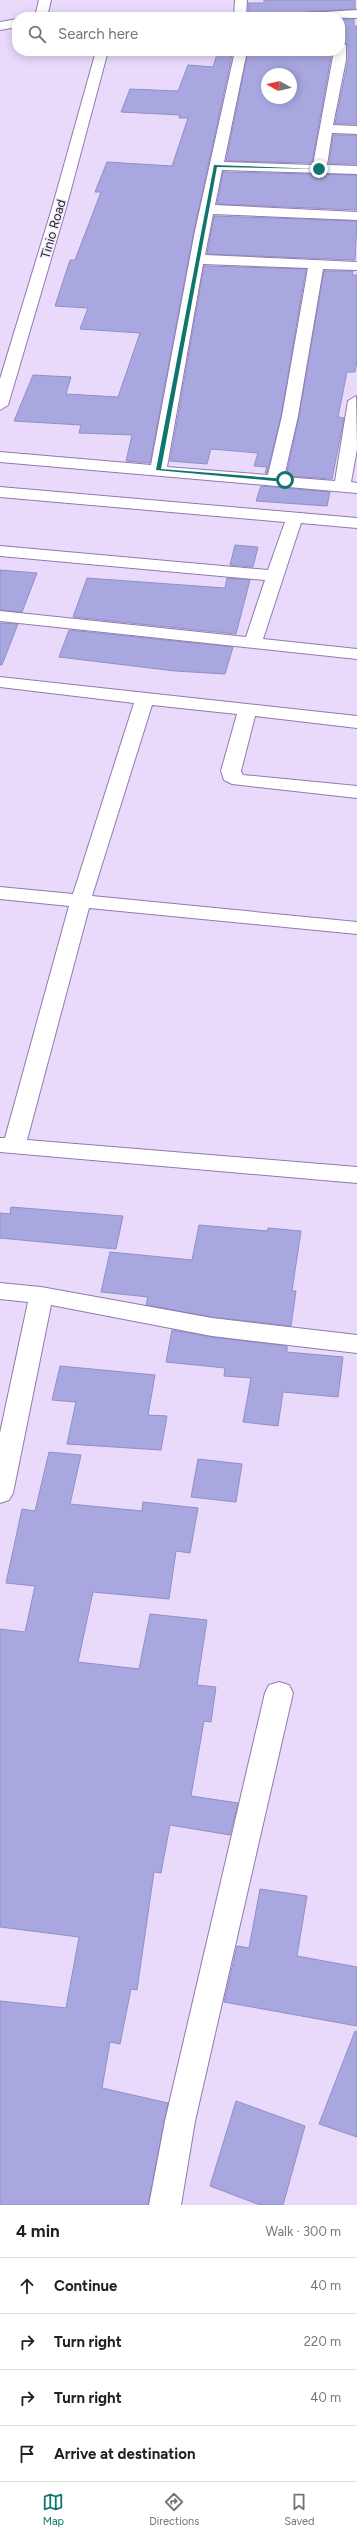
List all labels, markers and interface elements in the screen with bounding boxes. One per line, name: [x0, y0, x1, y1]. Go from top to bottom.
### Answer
search box: [12, 12, 345, 56]
icon: search: [26, 23, 48, 45]
text: Search here: [58, 25, 138, 43]
north arrow: [261, 68, 297, 104]
route end: [310, 160, 328, 178]
street label: Tinio Road: [37, 198, 69, 260]
route start: [276, 471, 294, 489]
text: 4 min: [16, 2221, 60, 2241]
text: Walk · 300 m: [266, 2224, 341, 2239]
icon: ahead: [16, 2275, 38, 2297]
text: Continue: [54, 2277, 117, 2295]
text: 40 m: [310, 2278, 341, 2293]
icon: right: [16, 2331, 38, 2353]
text: Turn right: [54, 2333, 122, 2351]
text: 220 m: [304, 2334, 341, 2349]
icon: right: [16, 2387, 38, 2409]
text: Turn right: [54, 2389, 122, 2407]
text: 40 m: [310, 2390, 341, 2405]
icon: arrive: [16, 2443, 38, 2465]
text: Arrive at destination: [54, 2445, 195, 2463]
tab: Map: [42, 2491, 64, 2528]
tab: Directions: [149, 2491, 199, 2528]
tab: Saved: [284, 2491, 315, 2528]

